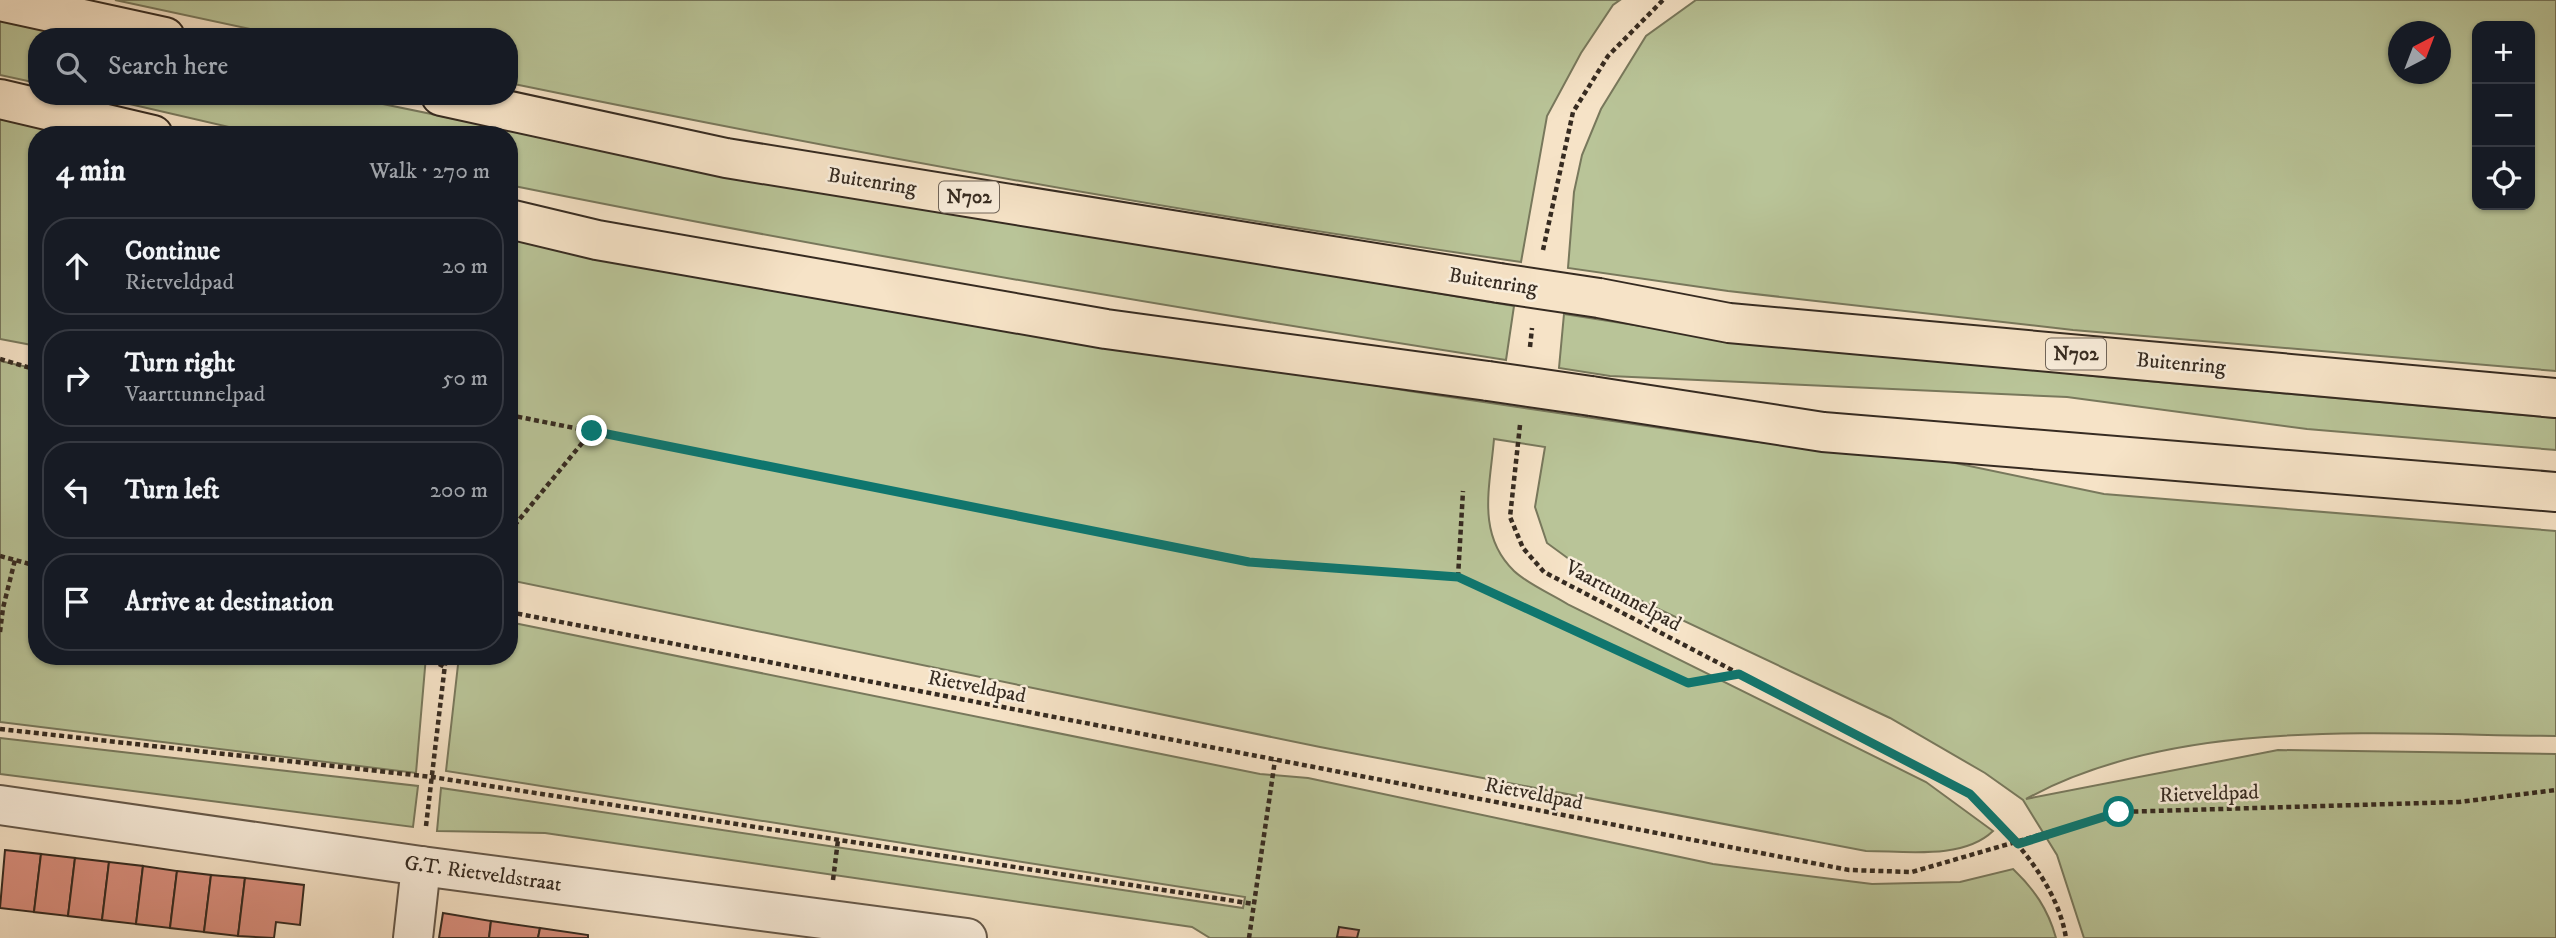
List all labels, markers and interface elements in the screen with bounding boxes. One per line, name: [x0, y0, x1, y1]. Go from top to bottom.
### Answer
north arrow: [2388, 21, 2451, 84]
map controls: [2472, 21, 2535, 210]
button: +: [2472, 21, 2535, 84]
search box: [28, 28, 518, 105]
icon: search: [52, 48, 90, 86]
text: Search here: [108, 50, 228, 83]
button: −: [2472, 84, 2535, 147]
button: locate: [2472, 147, 2535, 210]
text: 4 min: [56, 153, 126, 190]
text: Walk · 270 m: [369, 157, 490, 186]
street label: Buitenring: [826, 162, 919, 202]
road number: N702: [939, 182, 999, 212]
text: Continue: [125, 235, 220, 268]
icon: ahead: [58, 247, 96, 285]
text: 20 m: [442, 252, 488, 281]
street label: Buitenring: [1447, 262, 1540, 302]
text: Rietveldpad: [125, 268, 234, 297]
road number: N702: [2046, 338, 2106, 370]
text: Turn right: [125, 347, 235, 380]
street label: Buitenring: [2135, 347, 2228, 381]
icon: right: [58, 359, 96, 397]
text: 50 m: [442, 364, 488, 393]
text: Vaarttunnelpad: [125, 380, 265, 409]
route end: [576, 415, 607, 446]
icon: left: [58, 471, 96, 509]
text: Turn left: [125, 474, 219, 507]
text: 200 m: [430, 476, 488, 505]
street label: Vaarttunnelpad: [1559, 554, 1686, 638]
icon: arrive: [58, 583, 96, 621]
text: Arrive at destination: [125, 586, 334, 619]
street label: Rietveldpad: [926, 665, 1029, 709]
street label: Rietveldpad: [1483, 772, 1586, 816]
street label: Rietveldpad: [2159, 779, 2260, 809]
route start: [2103, 796, 2134, 827]
street label: G.T. Rietveldstraat: [403, 850, 564, 898]

